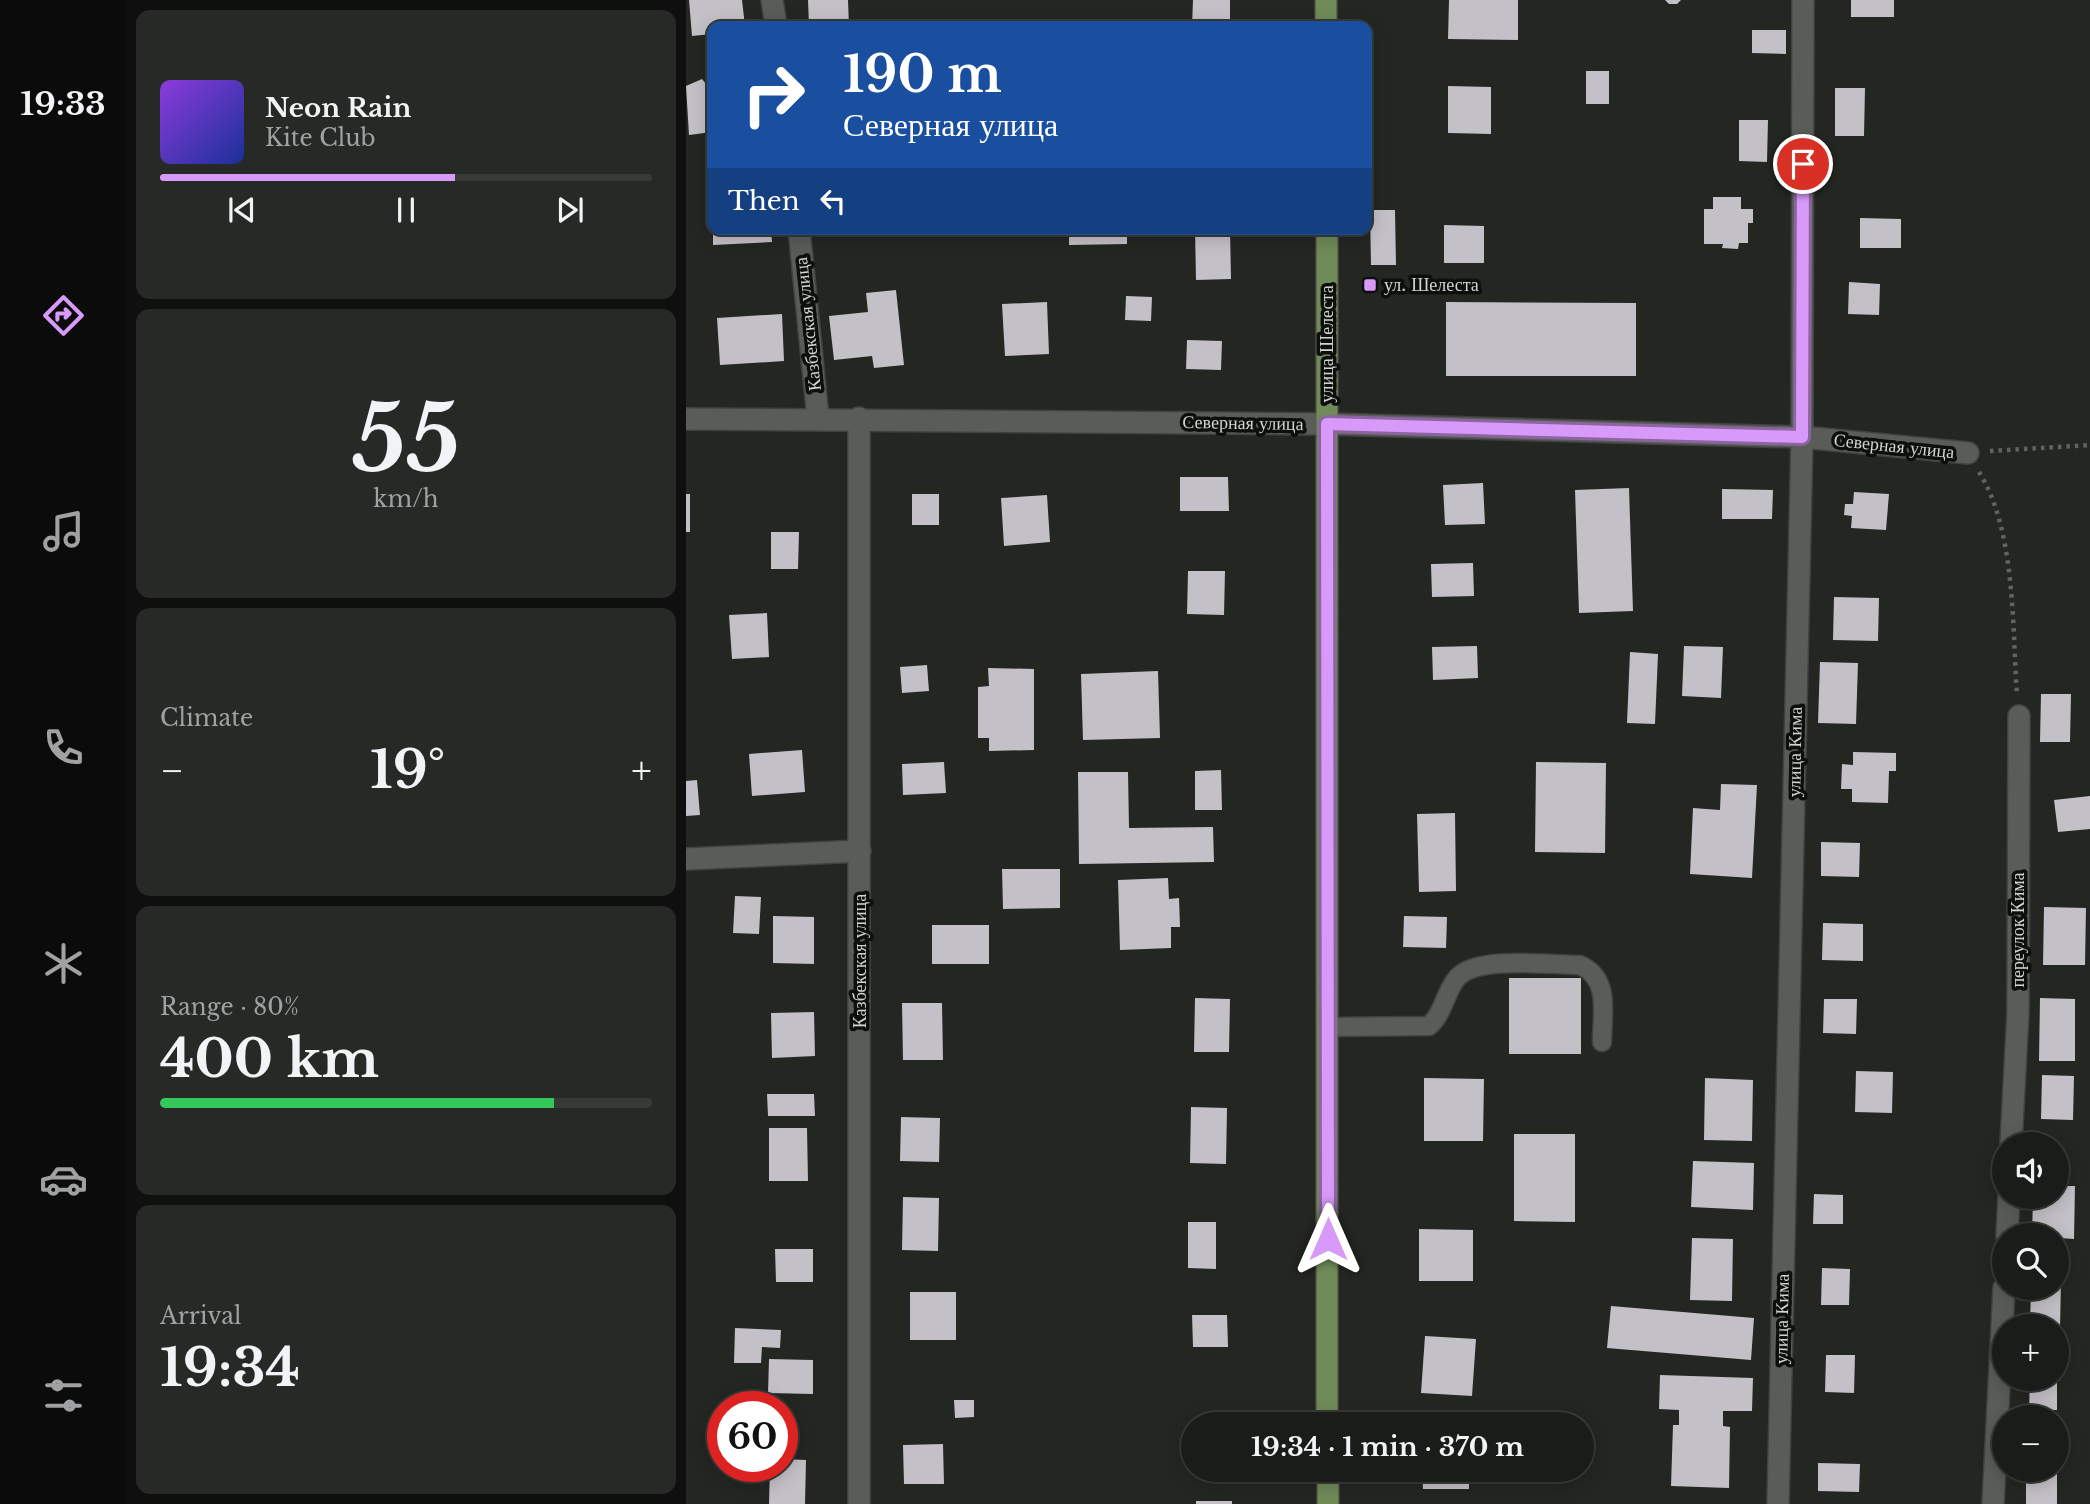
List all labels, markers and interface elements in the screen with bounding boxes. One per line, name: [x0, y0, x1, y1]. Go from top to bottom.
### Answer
text: 190 m: [843, 44, 1002, 105]
icon: right: [728, 49, 819, 140]
text: 19:33: [20, 84, 106, 124]
text: Neon Rain: [265, 92, 411, 124]
text: Северная улица: [843, 105, 1058, 145]
text: Kite Club: [265, 124, 376, 152]
pin: [1773, 134, 1833, 194]
icon: arrive: [1784, 145, 1822, 183]
icon: left: [814, 182, 852, 220]
text: Then: [728, 185, 800, 217]
icon: previous: [223, 191, 261, 229]
icon: pause: [387, 191, 425, 229]
icon: next: [551, 191, 589, 229]
street label: Казбекская улица: [790, 256, 826, 392]
place label: ул. Шелеста: [1384, 274, 1479, 296]
marker: ул. Шелеста: [1362, 277, 1378, 293]
street label: улица Шелеста: [1316, 285, 1338, 403]
icon: directions: [39, 291, 88, 340]
text: 55: [352, 383, 460, 496]
street label: Северная улица: [1182, 411, 1304, 435]
street label: Северная улица: [1833, 429, 1955, 463]
text: km/h: [373, 485, 439, 513]
icon: music: [39, 507, 88, 556]
text: Climate: [160, 704, 253, 732]
street label: улица Кима: [1783, 707, 1807, 797]
icon: phone: [39, 723, 88, 772]
text: 19°: [370, 738, 445, 802]
text: −: [160, 747, 184, 794]
text: +: [631, 747, 652, 794]
street label: переулок Кима: [2007, 872, 2029, 988]
street label: Казбекская улица: [849, 894, 871, 1028]
icon: climate: [39, 939, 88, 988]
text: Range · 80%: [160, 993, 299, 1021]
text: 400 km: [160, 1027, 379, 1091]
map controls: [1992, 1132, 2069, 1482]
button: sound: [1992, 1132, 2069, 1209]
icon: car: [39, 1155, 88, 1204]
position arrow: [1291, 1202, 1365, 1276]
button: search: [1992, 1223, 2069, 1300]
street label: улица Кима: [1770, 1274, 1794, 1364]
text: Arrival: [160, 1302, 241, 1330]
button: +: [1992, 1314, 2069, 1391]
text: 19:34: [160, 1336, 300, 1400]
icon: filters: [39, 1371, 88, 1420]
speed limit sign: 60: [707, 1391, 798, 1482]
button: −: [1992, 1405, 2069, 1482]
text: 19:34 · 1 min · 370 m: [1251, 1431, 1524, 1463]

